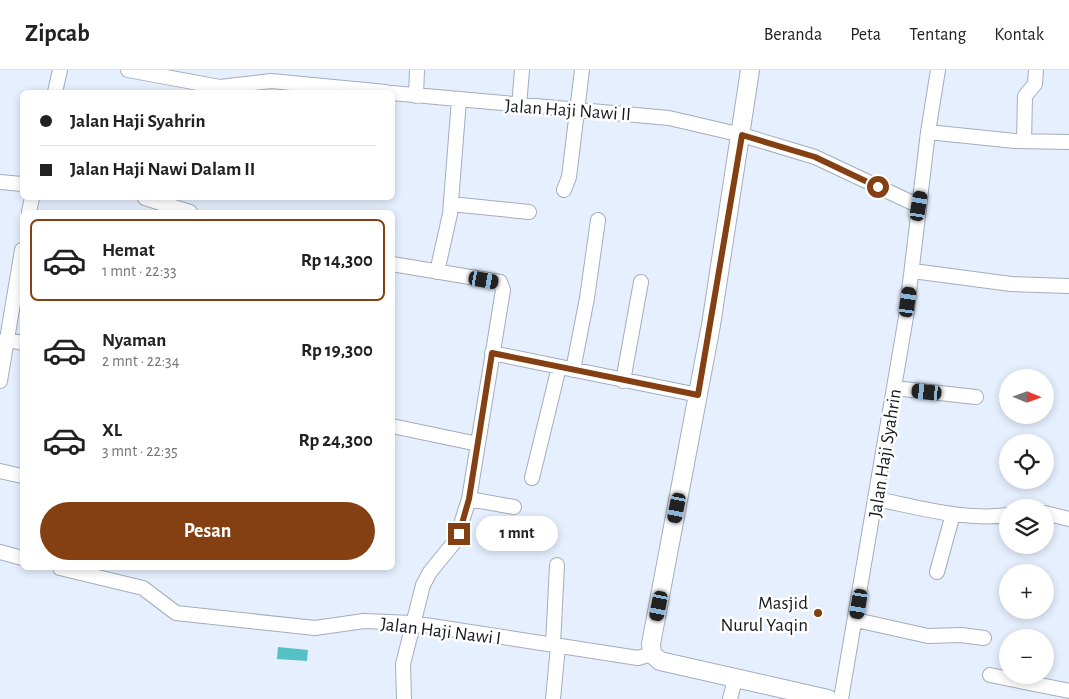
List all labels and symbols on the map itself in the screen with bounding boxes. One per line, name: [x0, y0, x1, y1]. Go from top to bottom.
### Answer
street label: Jalan Haji Nawi II: [504, 97, 632, 124]
route start: [867, 176, 889, 198]
car: [909, 190, 928, 222]
car: [467, 270, 500, 290]
car: [898, 286, 917, 318]
north arrow: [999, 369, 1054, 424]
car: [911, 383, 942, 401]
street label: Jalan Haji Syahrin: [866, 388, 905, 519]
car: [666, 492, 687, 524]
callout: 1 mnt: [476, 516, 559, 552]
route end: [448, 523, 470, 545]
car: [849, 588, 868, 620]
car: [648, 590, 669, 622]
place label: Masjid Nurul Yaqin: [720, 594, 808, 635]
marker: Masjid Nurul Yaqin: [812, 607, 824, 619]
street label: Jalan Haji Nawi I: [379, 615, 502, 648]

